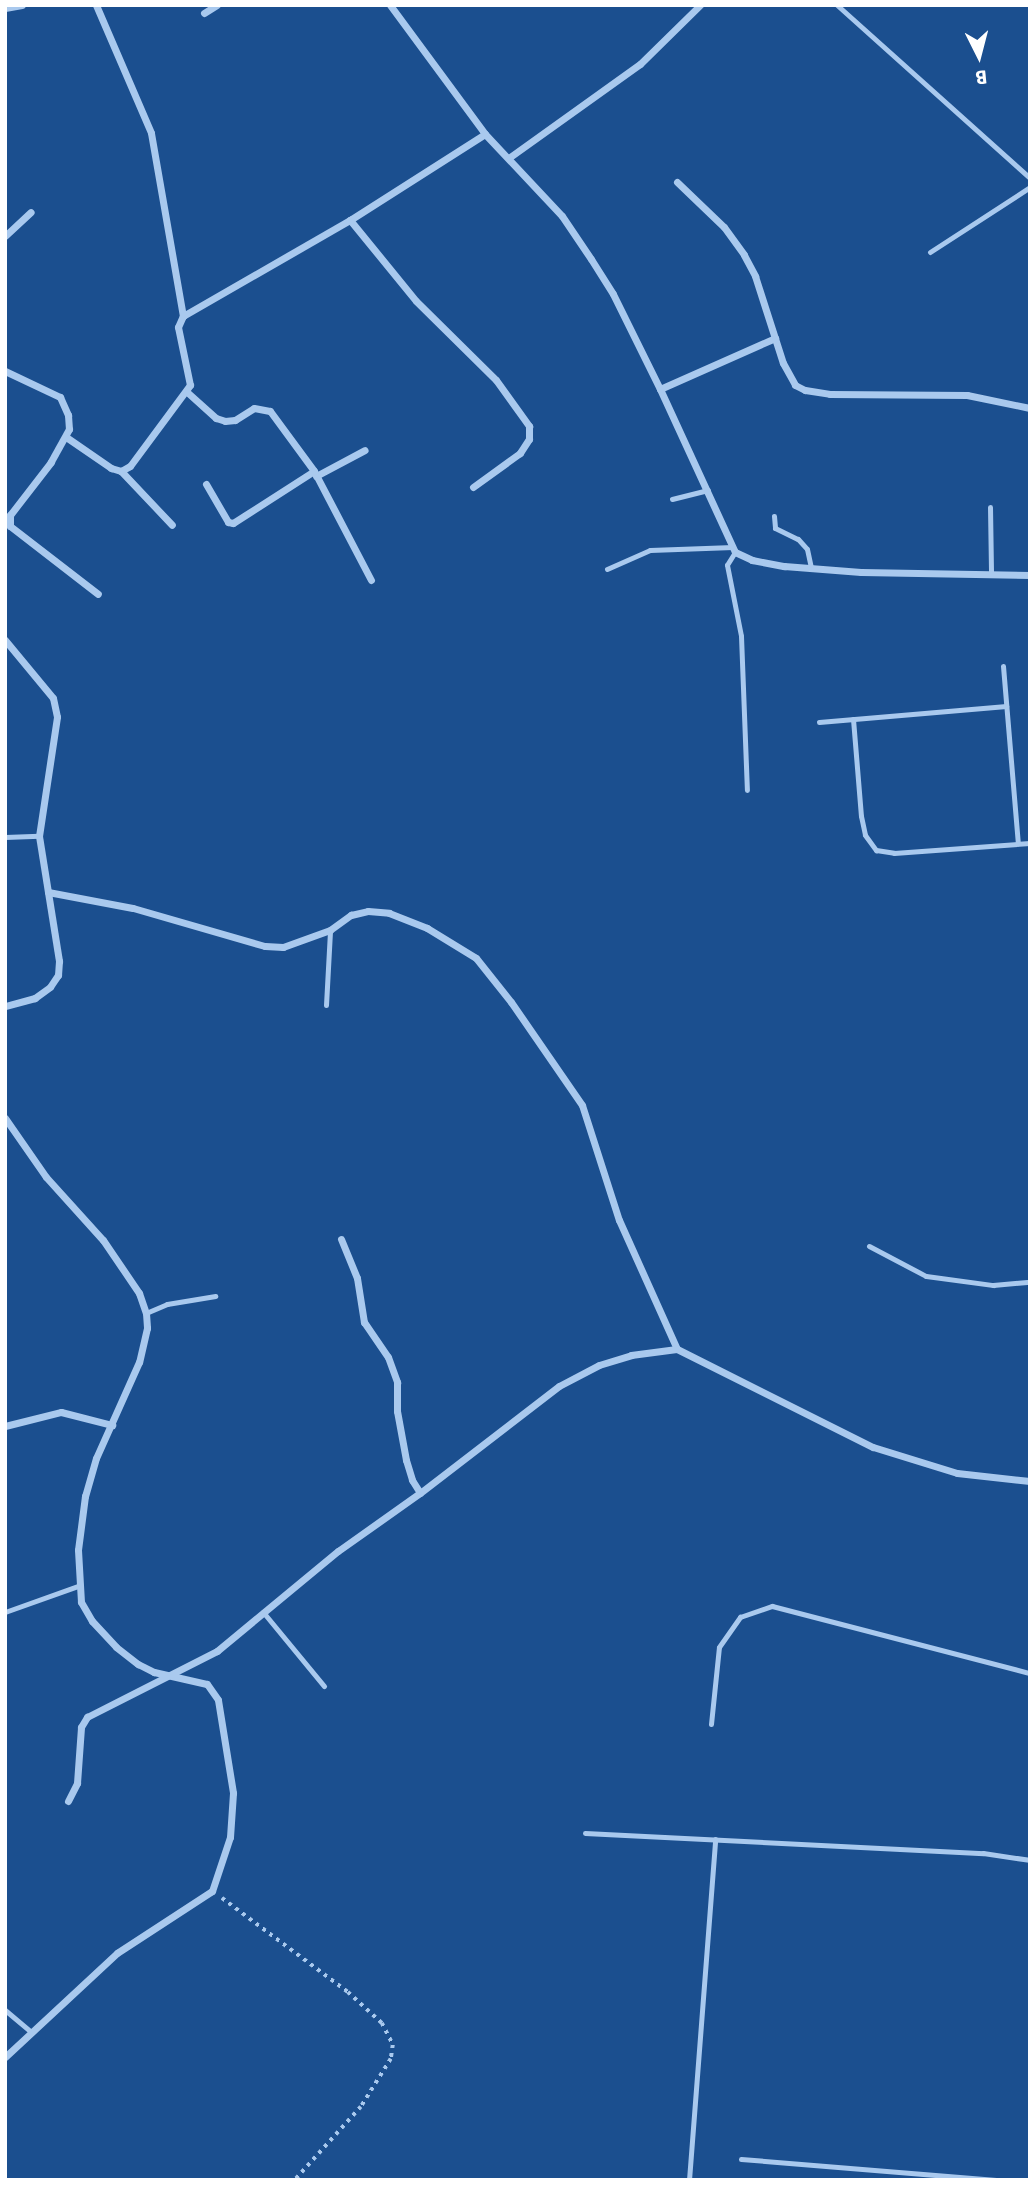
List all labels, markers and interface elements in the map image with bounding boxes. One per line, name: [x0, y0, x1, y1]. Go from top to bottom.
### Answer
north arrow: [944, 21, 1014, 91]
text: B: [974, 64, 988, 89]

